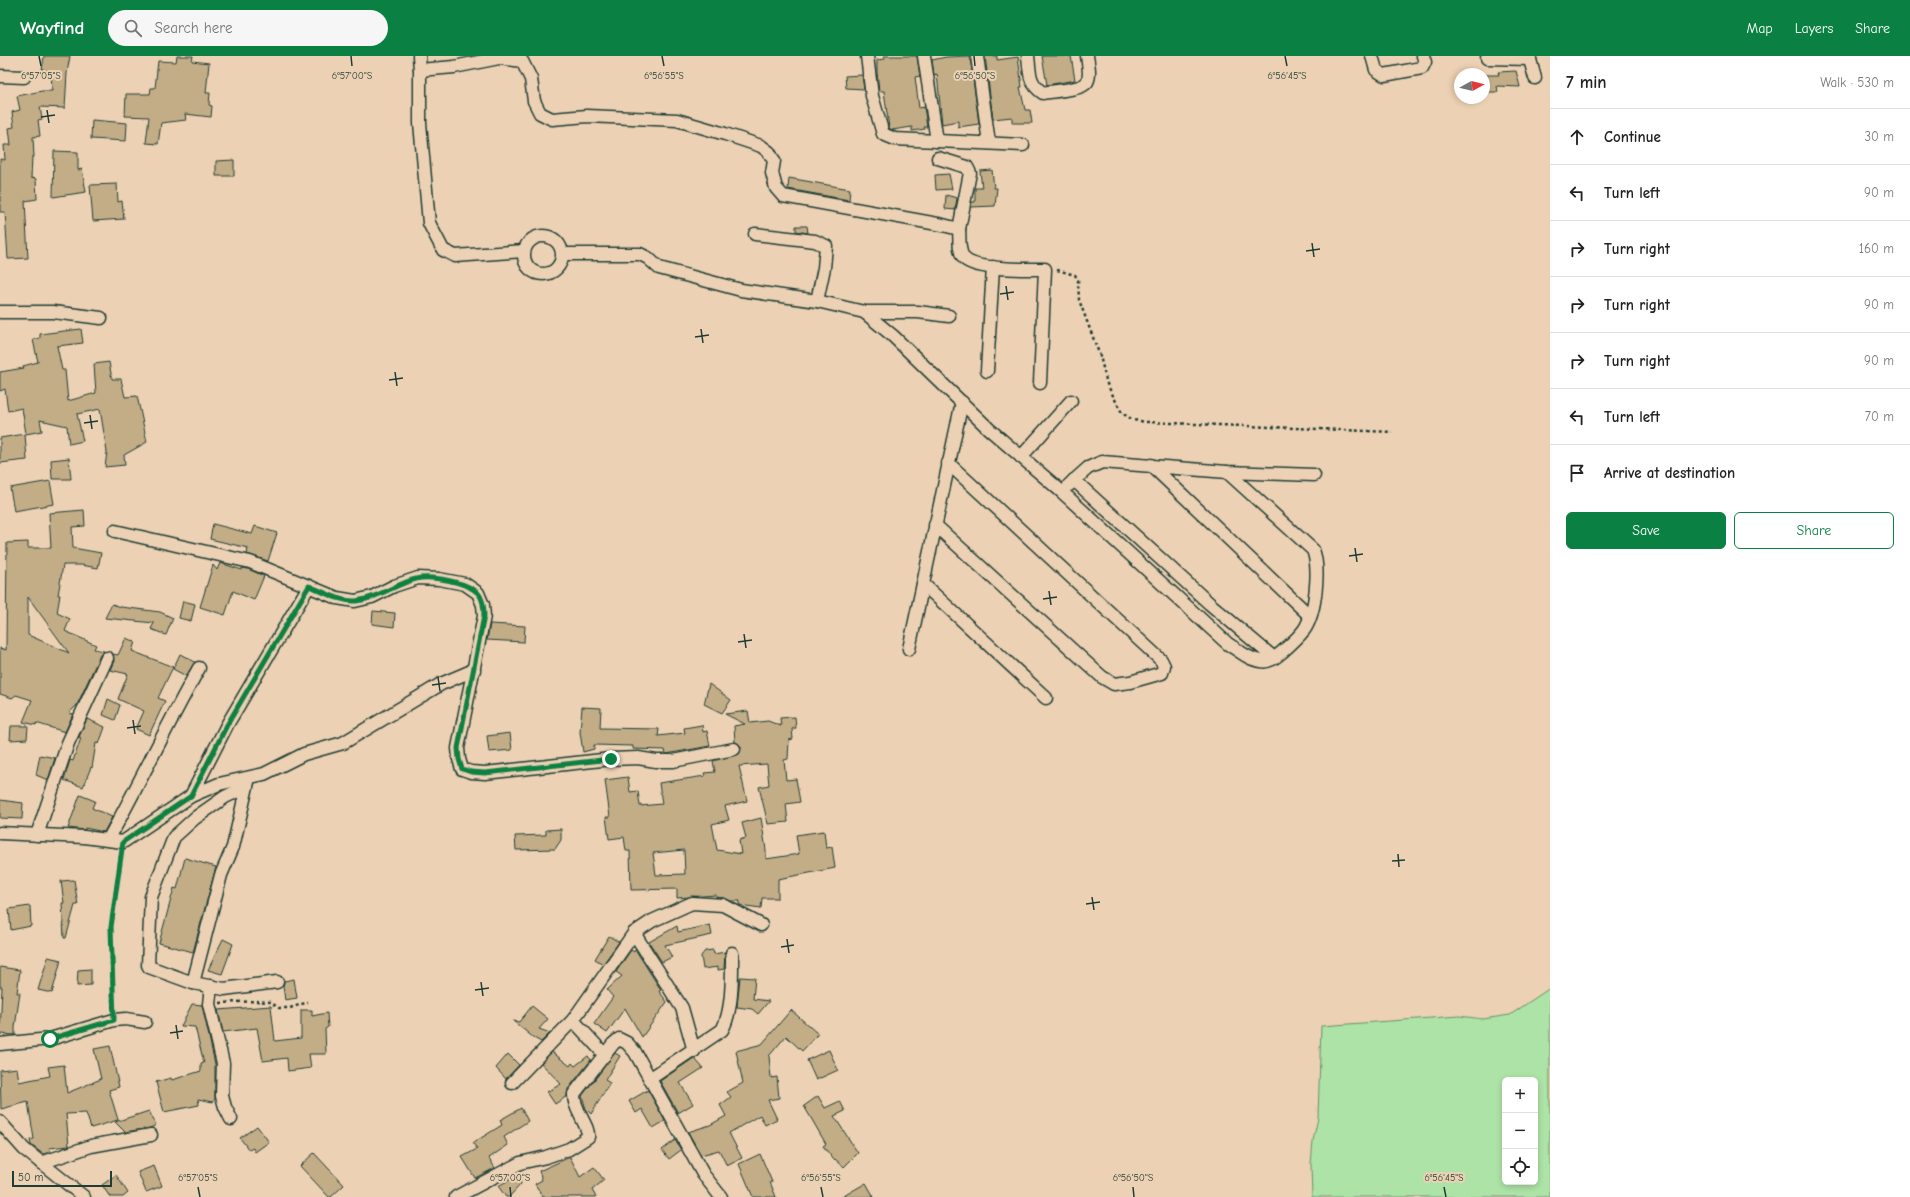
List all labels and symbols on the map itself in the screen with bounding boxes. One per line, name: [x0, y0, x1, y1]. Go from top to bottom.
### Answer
north arrow: [1454, 68, 1490, 104]
text: 6°57'05"S: [21, 70, 61, 82]
text: 6°57'00"S: [332, 70, 373, 82]
text: 6°56'55"S: [644, 70, 684, 82]
text: 6°56'50"S: [955, 70, 996, 82]
text: 6°56'45"S: [1267, 70, 1307, 82]
route end: [602, 750, 620, 768]
route start: [41, 1030, 59, 1048]
scale bar: [12, 1169, 112, 1188]
text: 6°57'05"S: [178, 1172, 218, 1184]
text: 6°57'00"S: [490, 1172, 531, 1184]
text: 6°56'55"S: [801, 1172, 841, 1184]
text: 6°56'50"S: [1113, 1172, 1154, 1184]
text: 6°56'45"S: [1424, 1172, 1464, 1184]

